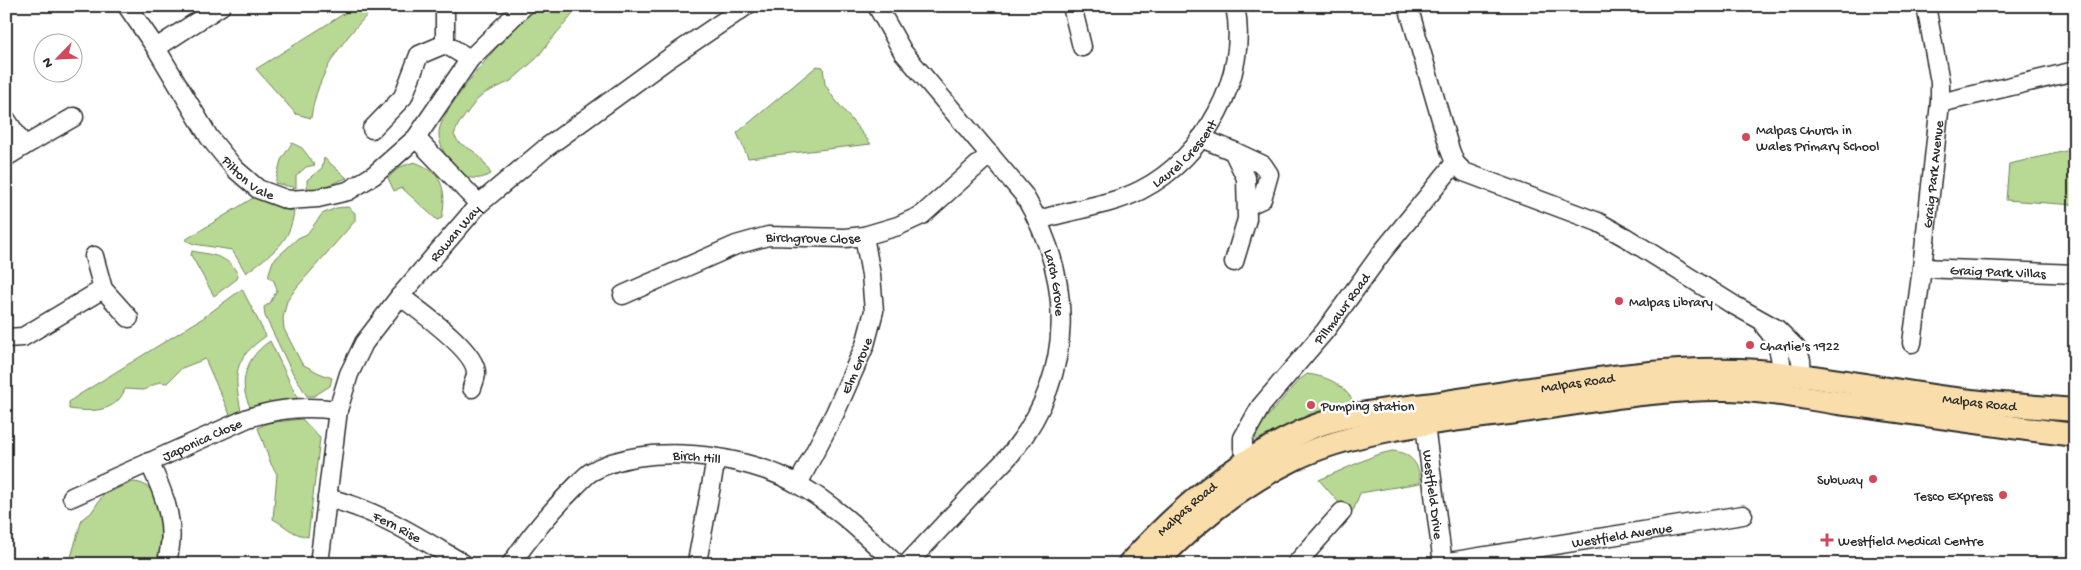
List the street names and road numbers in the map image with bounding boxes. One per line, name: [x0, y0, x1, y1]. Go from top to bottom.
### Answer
street label: Laurel Crescent: [1150, 116, 1223, 192]
street label: Graig Park Avenue: [1920, 119, 1949, 229]
street label: Pilton Vale: [216, 153, 277, 205]
street label: Rowan Way: [427, 202, 486, 266]
street label: Birchgrove Close: [764, 230, 862, 249]
street label: Larch Grove: [1038, 247, 1067, 317]
street label: Graig Park Villas: [1950, 263, 2047, 284]
street label: Pillmawr Road: [1311, 269, 1376, 350]
street label: Elm Grove: [838, 336, 878, 397]
street label: Malpas Road: [1540, 371, 1617, 398]
street label: Malpas Road: [1941, 391, 2019, 417]
street label: Japonica Close: [160, 416, 246, 466]
street label: Birch Hill: [672, 448, 722, 469]
street label: Westfield Drive: [1417, 449, 1446, 541]
street label: Malpas Road: [1154, 478, 1222, 541]
street label: Fern Rise: [369, 508, 424, 548]
street label: Westfield Avenue: [1571, 520, 1674, 553]

